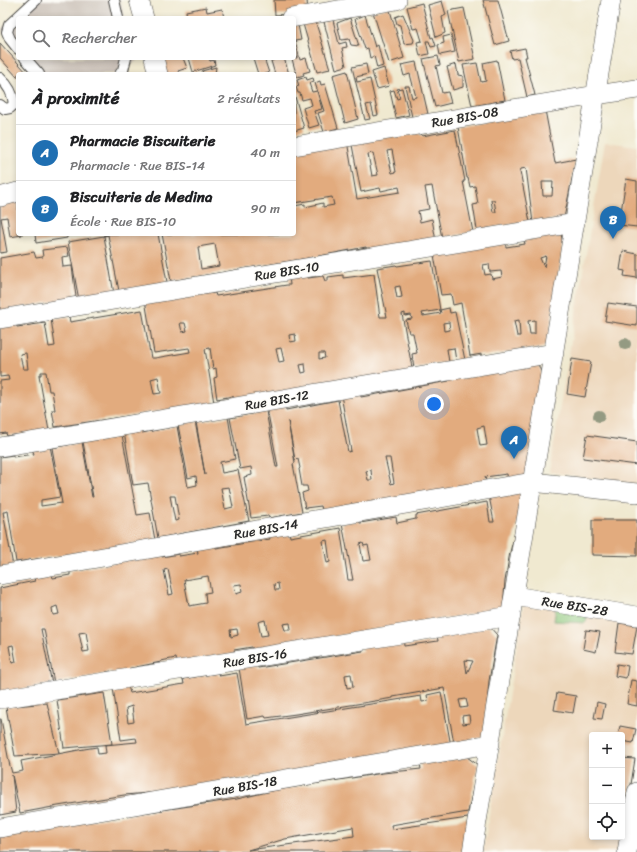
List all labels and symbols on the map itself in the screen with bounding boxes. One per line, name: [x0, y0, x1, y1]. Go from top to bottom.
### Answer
street label: Rue BIS-08: [430, 100, 500, 134]
pin: B: [600, 206, 626, 239]
street label: Rue BIS-10: [253, 255, 321, 287]
street label: Rue BIS-12: [243, 383, 311, 417]
your location: [424, 394, 444, 414]
pin: A: [501, 426, 527, 459]
street label: Rue BIS-14: [232, 512, 300, 546]
street label: Rue BIS-28: [540, 589, 610, 623]
street label: Rue BIS-16: [221, 642, 289, 674]
street label: Rue BIS-18: [211, 769, 279, 803]

